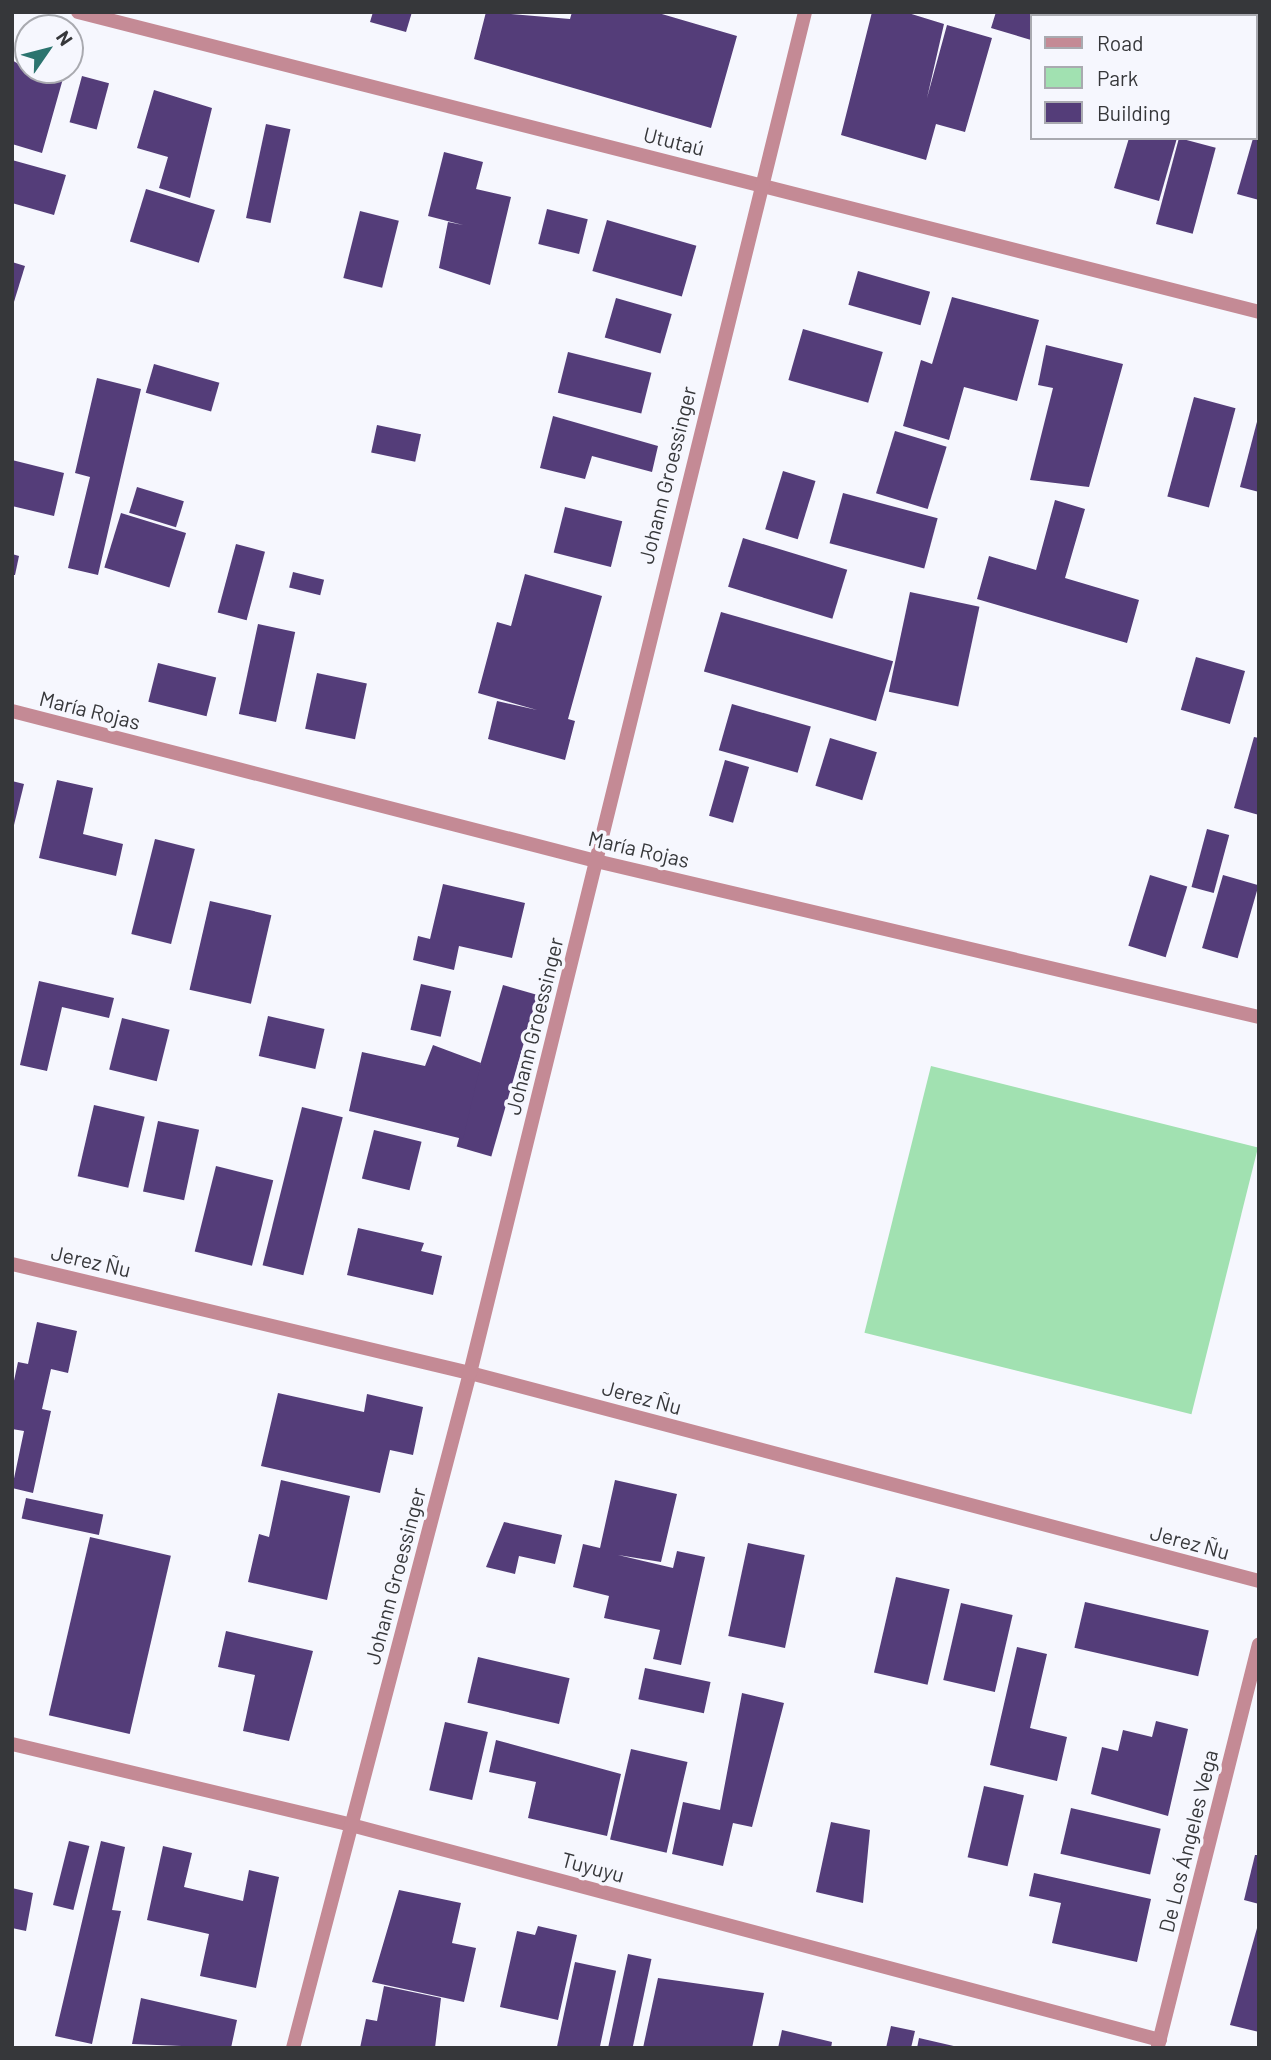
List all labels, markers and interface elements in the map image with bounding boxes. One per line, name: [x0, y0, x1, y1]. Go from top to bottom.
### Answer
north arrow: [14, 14, 84, 84]
legend: [1030, 14, 1257, 140]
text: N: [52, 26, 78, 50]
text: Road: [1097, 30, 1143, 55]
text: Park: [1097, 65, 1138, 90]
text: Building: [1097, 100, 1171, 125]
street label: Ututaú: [641, 121, 707, 161]
street label: Johann Groessinger: [633, 384, 701, 566]
street label: María Rojas: [37, 685, 143, 735]
street label: María Rojas: [586, 825, 692, 873]
street label: Johann Groessinger: [500, 935, 568, 1117]
street label: Jerez Ñu: [49, 1240, 133, 1282]
street label: Jerez Ñu: [600, 1374, 684, 1420]
street label: Johann Groessinger: [359, 1485, 431, 1667]
street label: Jerez Ñu: [1148, 1519, 1232, 1565]
street label: De Los Ángeles Vega: [1153, 1747, 1223, 1935]
street label: Tuyuyu: [559, 1847, 627, 1887]

